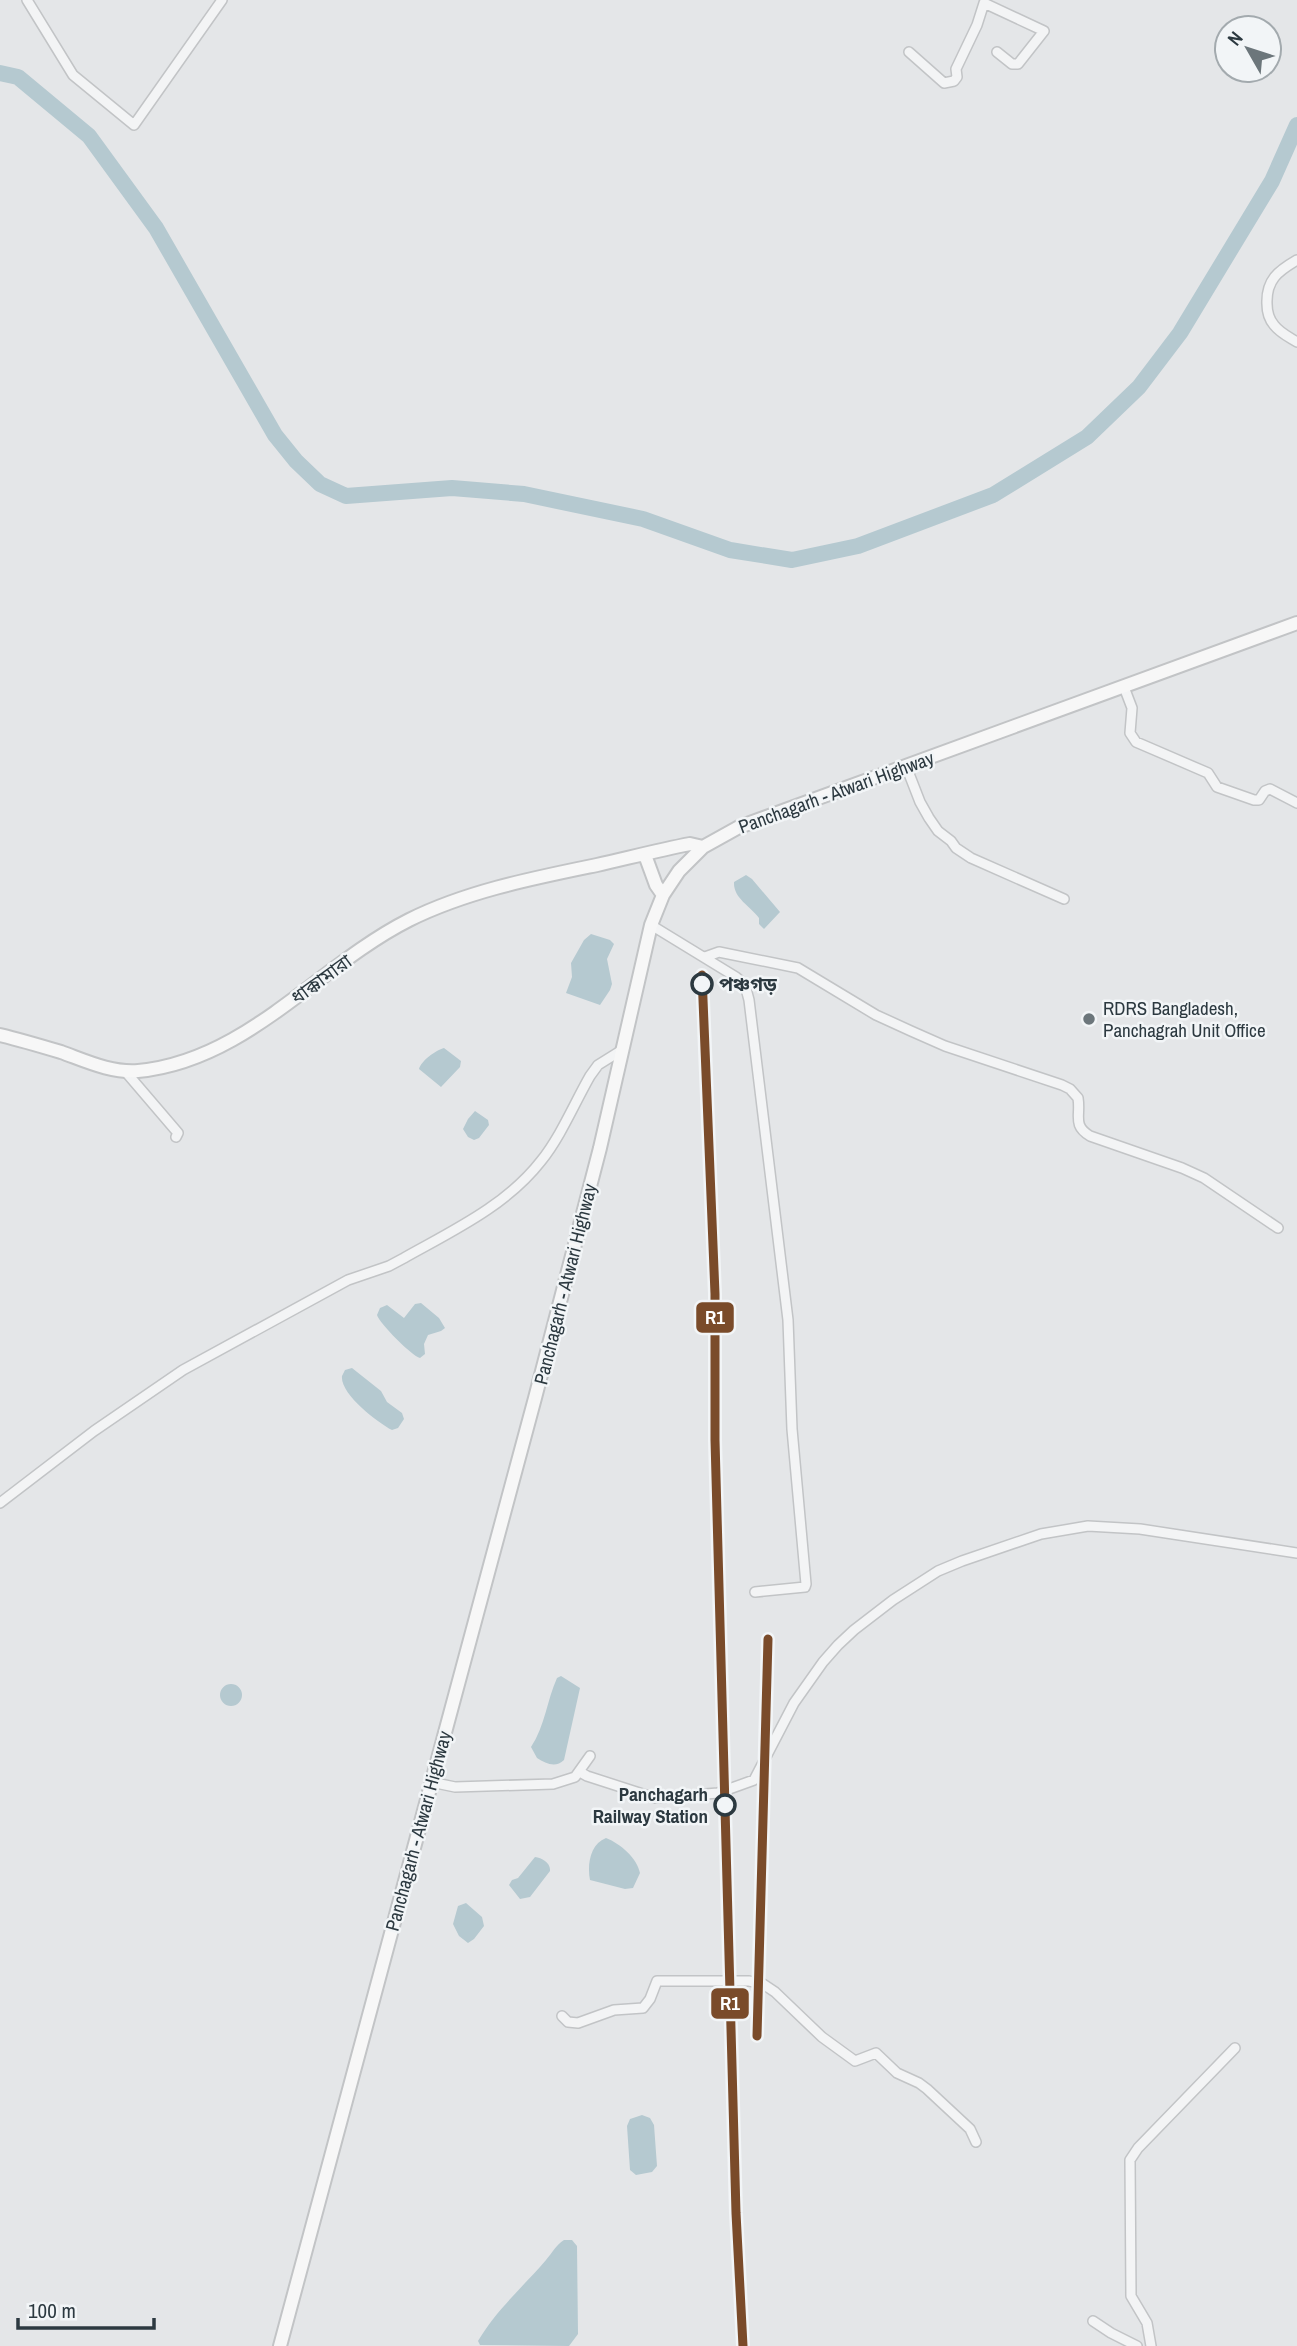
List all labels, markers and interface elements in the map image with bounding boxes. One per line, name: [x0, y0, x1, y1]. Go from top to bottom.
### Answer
north arrow: [1213, 14, 1283, 84]
text: N: [1221, 26, 1248, 51]
street label: Panchagarh - Atwari Highway: [735, 744, 937, 839]
street label: ধাক্কামারা: [285, 948, 358, 1010]
place label: পঞ্চগড়: [719, 971, 777, 997]
marker: পঞ্চগড়: [691, 973, 713, 995]
place label: RDRS Bangladesh, Panchagrah Unit Office: [1103, 995, 1266, 1043]
marker: RDRS Bangladesh, Panchagrah Unit Office: [1081, 1011, 1097, 1027]
street label: Panchagarh - Atwari Highway: [527, 1181, 603, 1387]
line badge: R1: [695, 1301, 735, 1334]
text: R1: [705, 1304, 725, 1330]
street label: Panchagarh - Atwari Highway: [379, 1728, 457, 1934]
place label: Panchagarh Railway Station: [593, 1781, 708, 1829]
marker: Panchagarh Railway Station: [714, 1794, 736, 1816]
line badge: R1: [710, 1987, 750, 2020]
text: R1: [720, 1990, 740, 2016]
scale bar: [18, 2286, 154, 2330]
text: 100 m: [28, 2296, 76, 2325]

